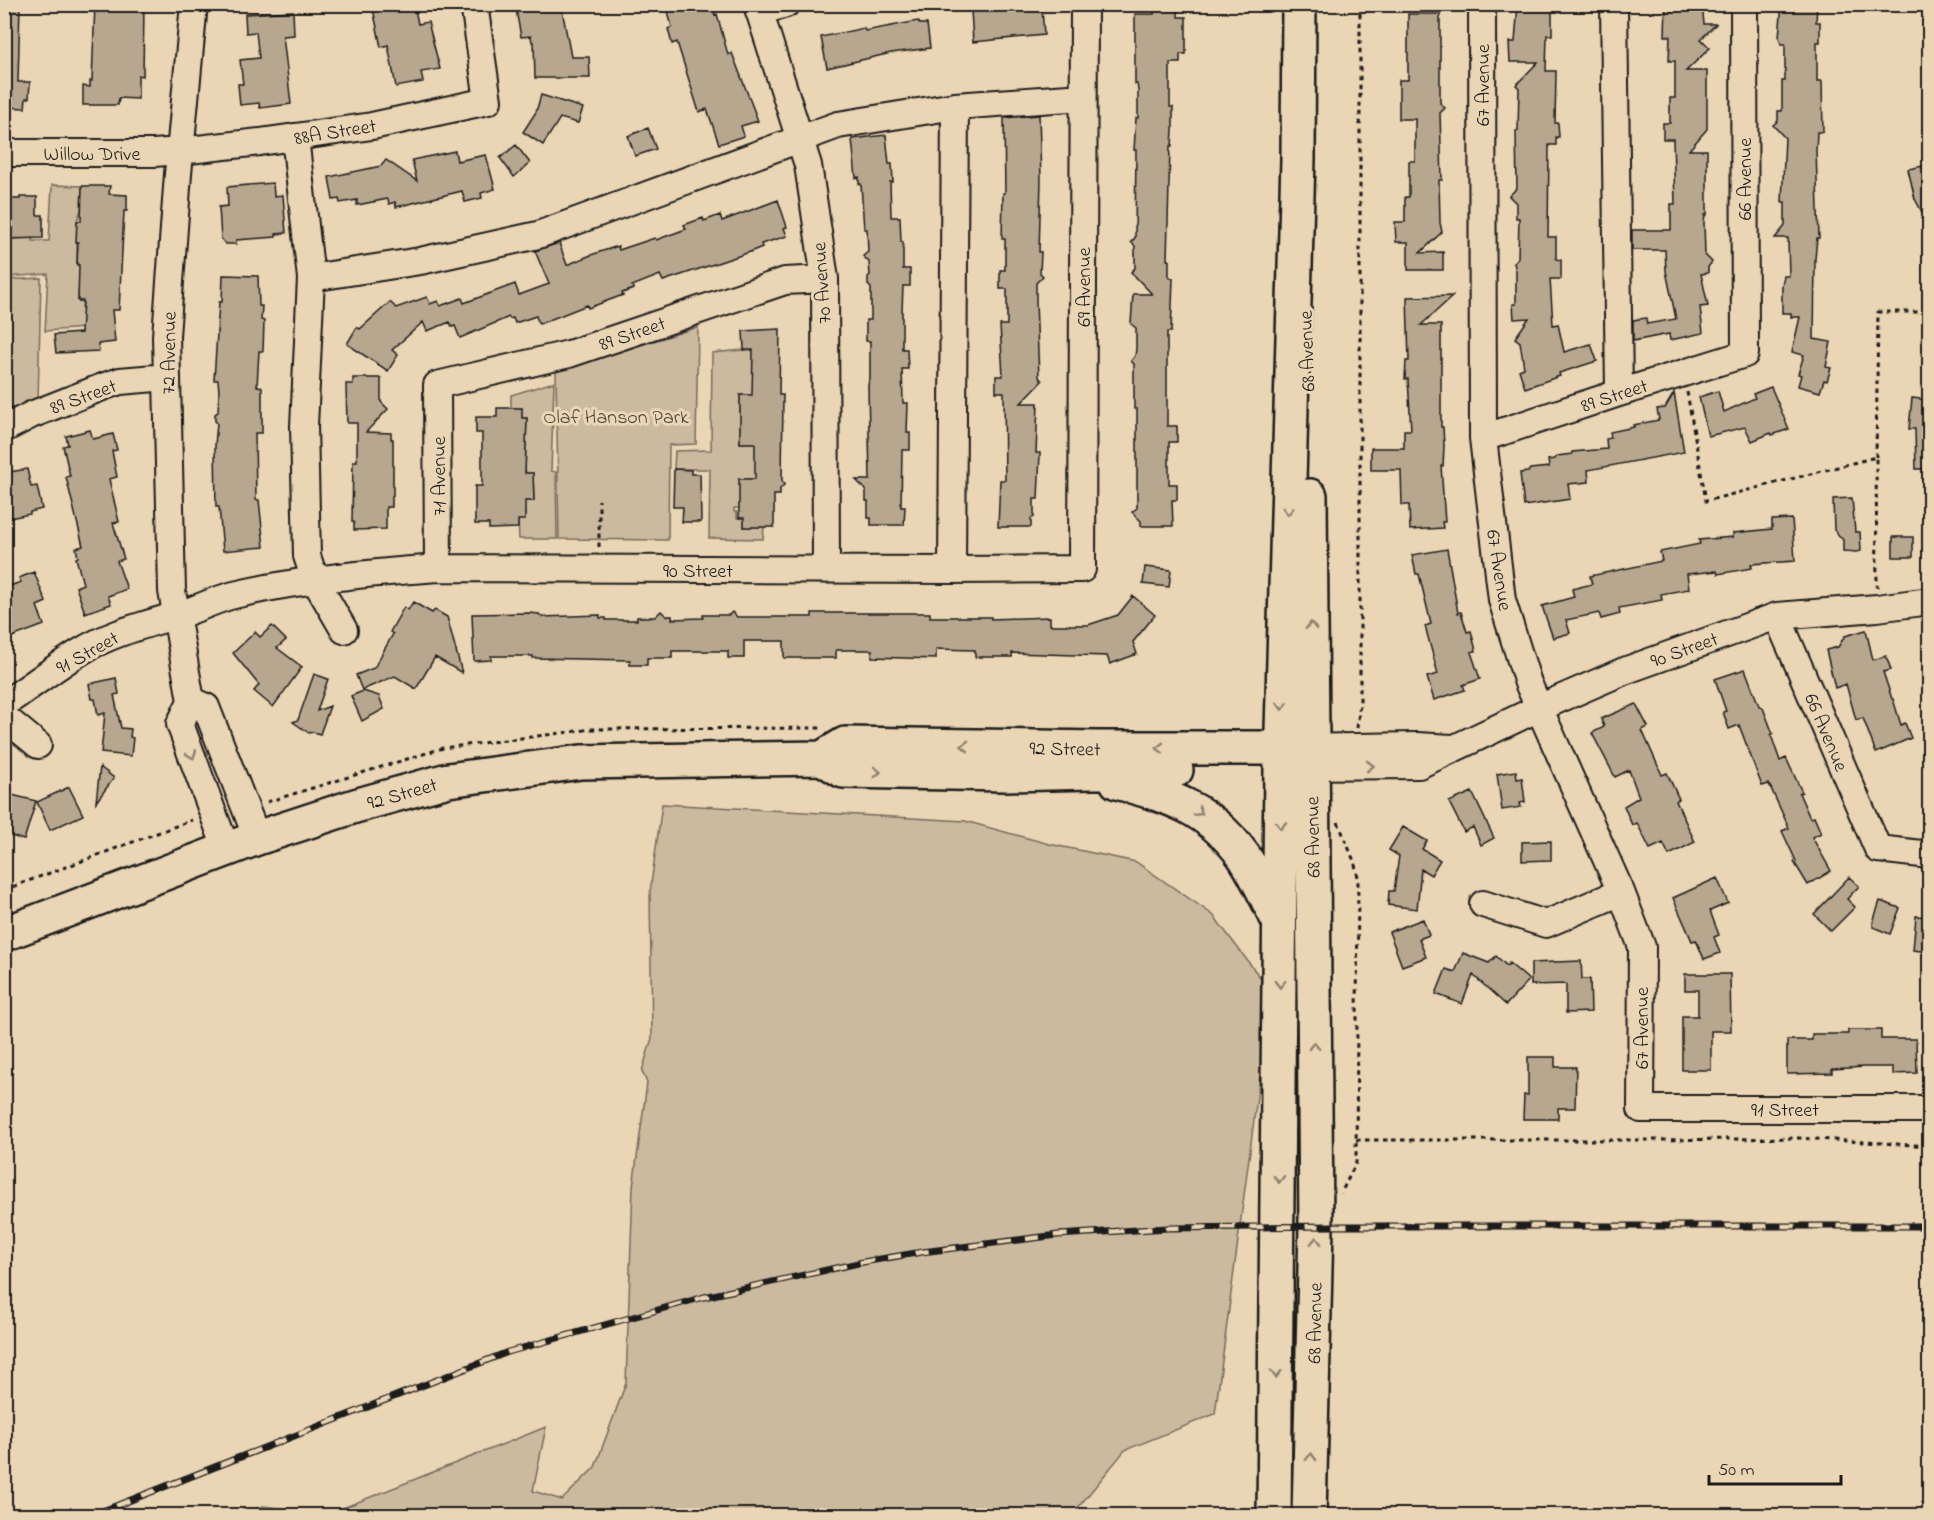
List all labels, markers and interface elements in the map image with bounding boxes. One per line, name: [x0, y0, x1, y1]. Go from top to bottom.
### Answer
street label: 67 Avenue: [1470, 44, 1499, 126]
street label: 88A Street: [292, 113, 379, 154]
street label: 66 Avenue: [1732, 138, 1761, 220]
street label: Willow Drive: [43, 141, 141, 170]
street label: 70 Avenue: [806, 241, 841, 325]
street label: 69 Avenue: [1071, 247, 1100, 327]
street label: 89 Street: [596, 310, 670, 360]
street label: 68 Avenue: [1293, 310, 1324, 392]
street label: 72 Avenue: [155, 311, 186, 395]
street label: 89 Street: [47, 373, 121, 424]
street label: 89 Street: [1578, 373, 1652, 422]
park label: Olaf Hanson Park: [543, 404, 689, 433]
street label: 71 Avenue: [426, 436, 455, 516]
one-way arrow: [1282, 506, 1294, 515]
street label: 67 Avenue: [1477, 528, 1518, 613]
street label: 90 Street: [663, 558, 733, 587]
one-way arrow: [1305, 622, 1317, 631]
street label: 91 Street: [52, 625, 125, 683]
street label: 90 Street: [1647, 626, 1723, 677]
street label: 66 Avenue: [1795, 689, 1854, 777]
one-way arrow: [1276, 701, 1289, 710]
street label: 92 Street: [1029, 735, 1101, 766]
one-way arrow: [960, 740, 969, 752]
one-way arrow: [1155, 742, 1164, 754]
one-way arrow: [184, 749, 197, 760]
one-way arrow: [1365, 760, 1374, 772]
one-way arrow: [872, 766, 881, 778]
street label: 92 Street: [364, 772, 441, 819]
street label: 68 Avenue: [1299, 796, 1330, 878]
one-way arrow: [1192, 805, 1203, 816]
one-way arrow: [1275, 820, 1287, 829]
one-way arrow: [1274, 979, 1286, 988]
street label: 67 Avenue: [1629, 987, 1658, 1069]
one-way arrow: [1308, 1042, 1320, 1051]
street label: 91 Street: [1751, 1097, 1819, 1126]
one-way arrow: [1273, 1174, 1285, 1183]
one-way arrow: [1309, 1237, 1322, 1246]
street label: 68 Avenue: [1301, 1282, 1332, 1364]
one-way arrow: [1270, 1369, 1282, 1378]
scale bar: [1709, 1448, 1841, 1486]
one-way arrow: [1304, 1453, 1317, 1462]
text: 50 m: [1718, 1458, 1755, 1484]

